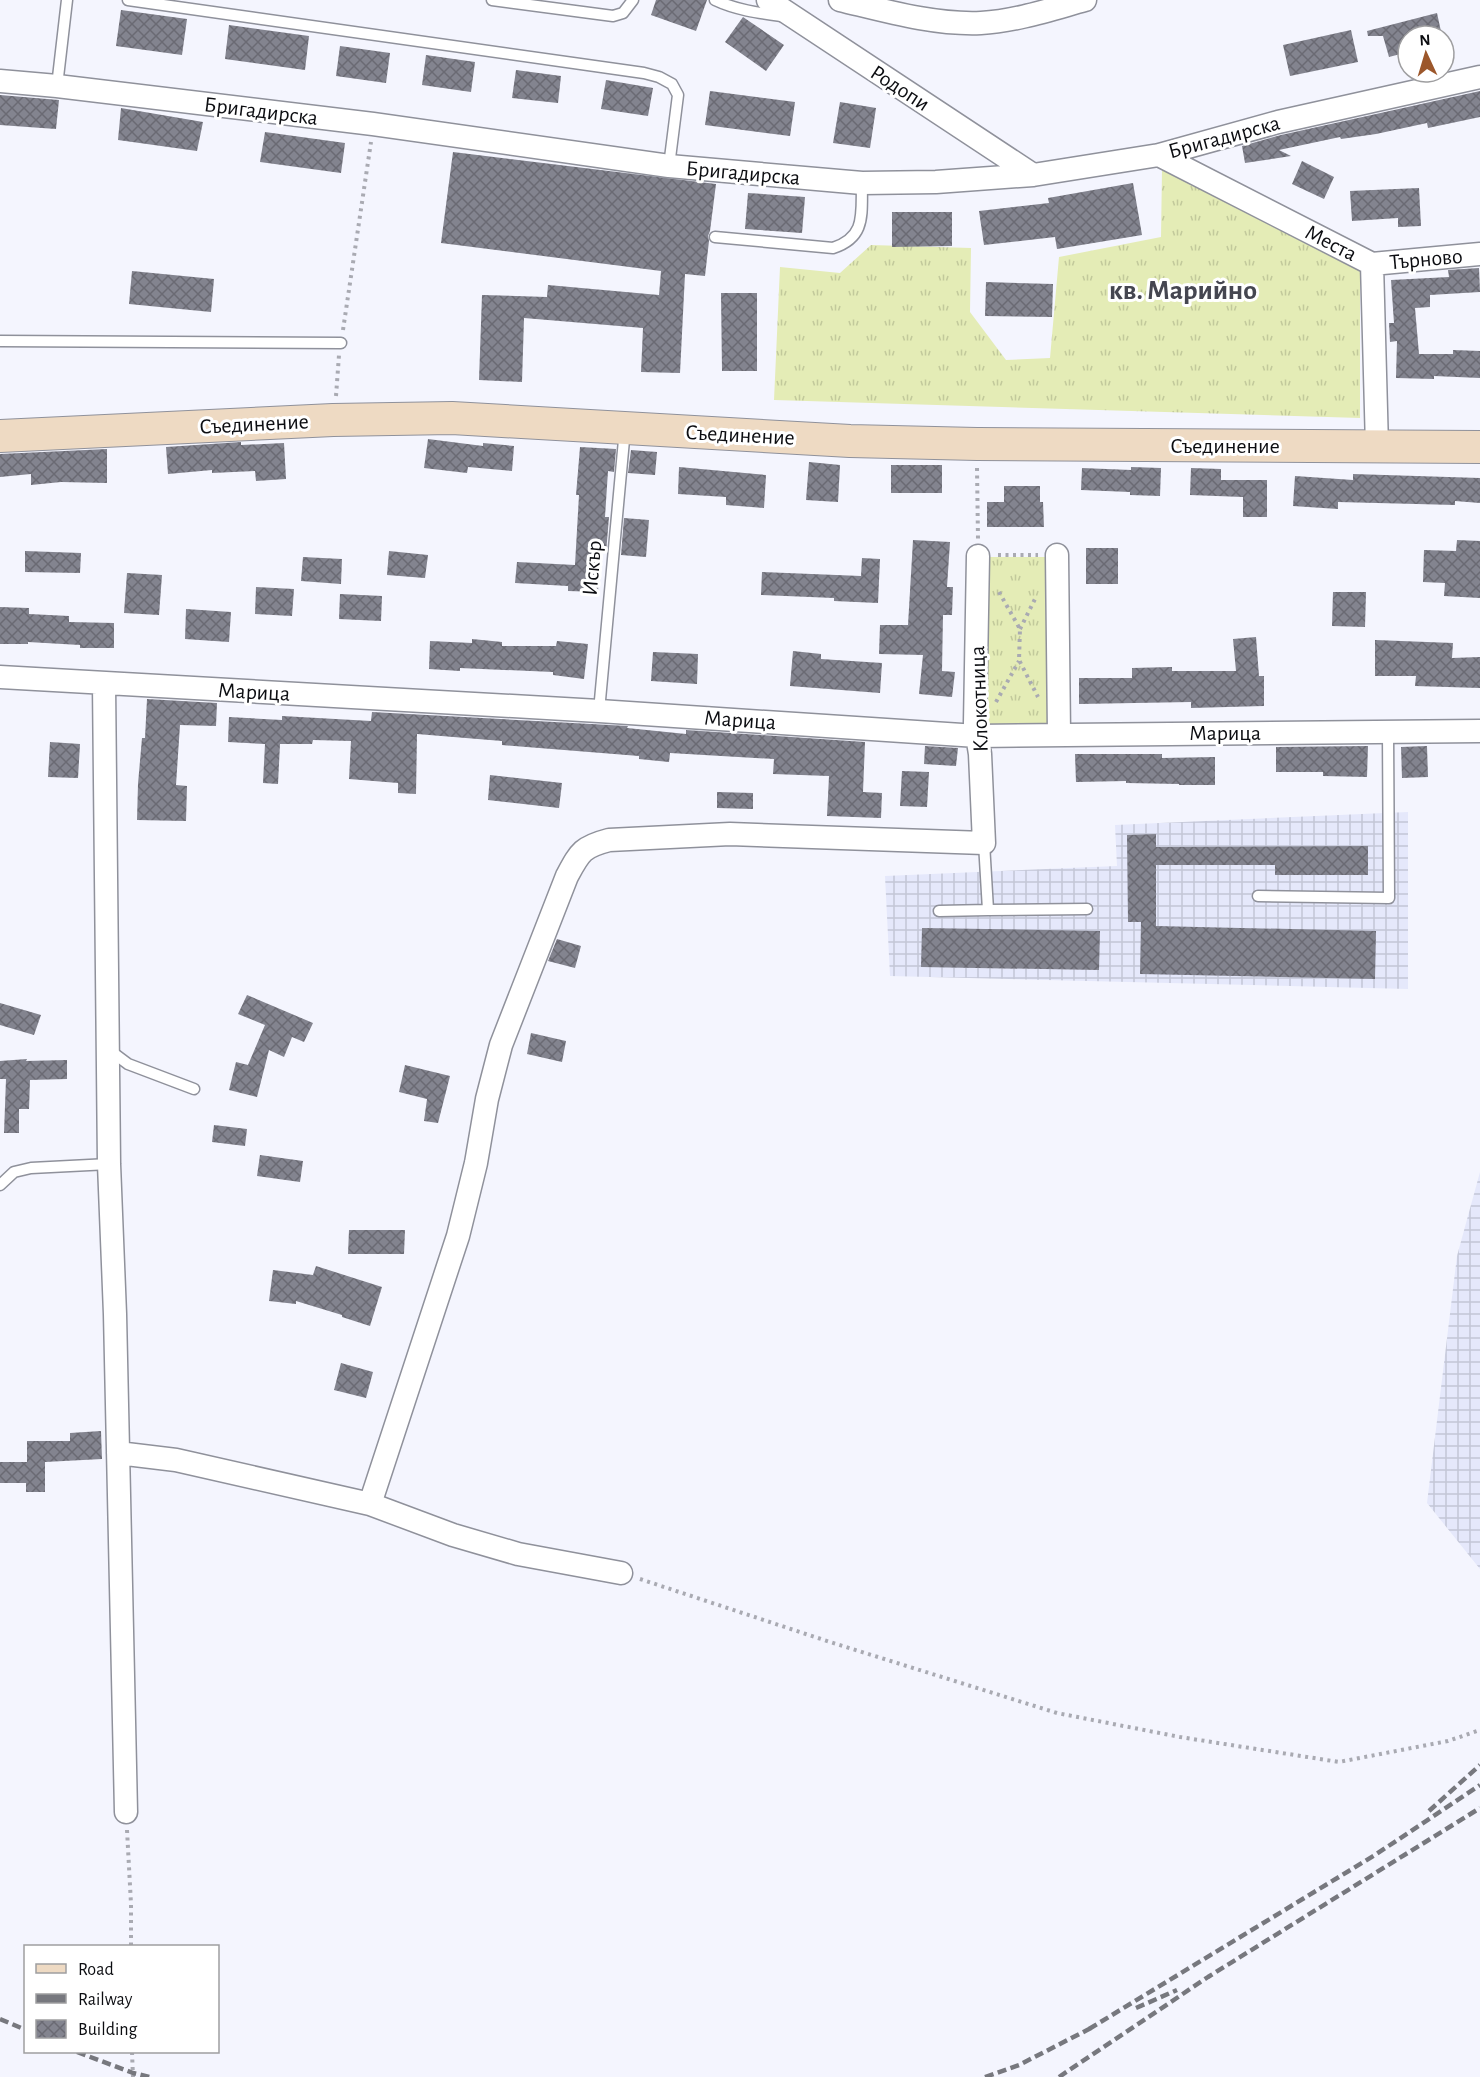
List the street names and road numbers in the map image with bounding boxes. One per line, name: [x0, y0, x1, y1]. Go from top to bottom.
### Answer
street label: Родопи: [866, 61, 934, 115]
street label: Бригадирска: [203, 93, 319, 129]
street label: Бригадирска: [1166, 112, 1282, 162]
street label: Бригадирска: [685, 157, 801, 189]
street label: Места: [1302, 221, 1360, 265]
street label: Търново: [1389, 245, 1463, 273]
street label: Съединение: [199, 410, 309, 438]
street label: Съединение: [685, 421, 795, 449]
street label: Съединение: [1170, 435, 1280, 457]
street label: Искър: [579, 539, 605, 597]
street label: Клокотница: [966, 645, 992, 753]
street label: Марица: [217, 679, 291, 705]
street label: Марица: [703, 707, 777, 733]
street label: Марица: [1189, 722, 1261, 744]

